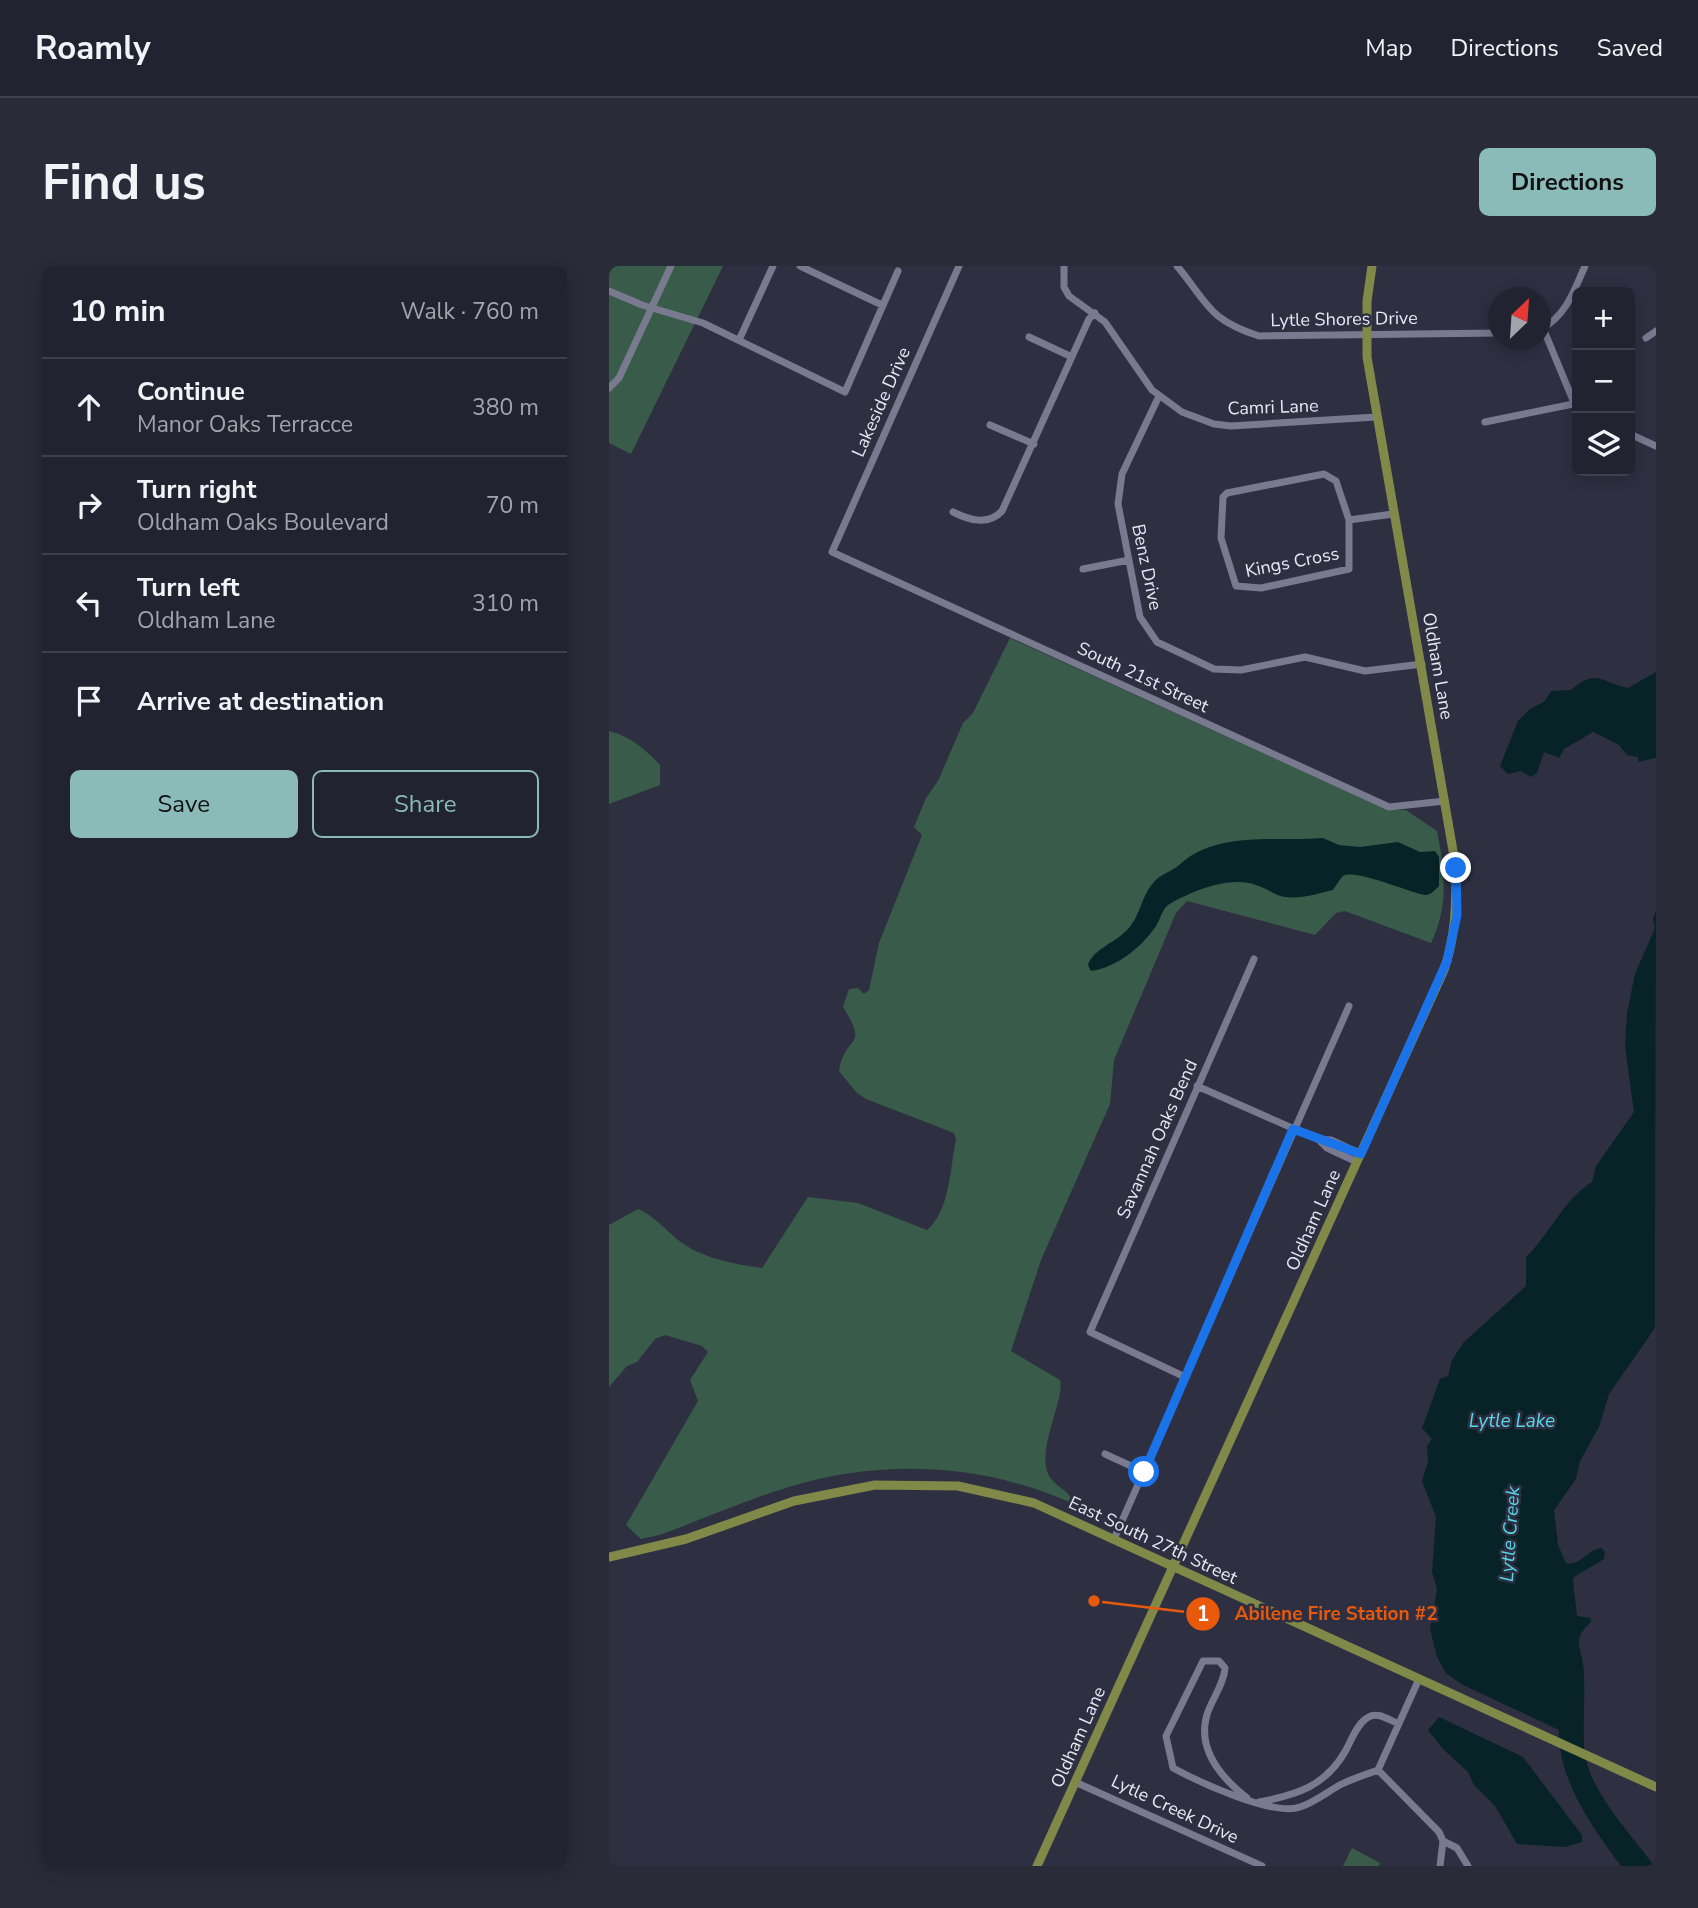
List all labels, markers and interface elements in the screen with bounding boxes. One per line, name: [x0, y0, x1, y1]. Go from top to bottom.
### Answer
text: Roamly: [35, 26, 151, 71]
text: Map: [1365, 32, 1412, 64]
text: Directions: [1450, 32, 1559, 64]
text: Saved: [1597, 32, 1663, 64]
button: Directions: [1479, 148, 1656, 216]
text: Find us: [42, 149, 206, 216]
north arrow: [1488, 287, 1551, 350]
map controls: [1572, 287, 1635, 476]
button: +: [1572, 287, 1635, 350]
text: 10 min: [70, 291, 166, 332]
text: Walk · 760 m: [400, 296, 539, 327]
street label: Lytle Shores Drive: [1270, 306, 1418, 332]
street label: Lakeside Drive: [846, 343, 916, 461]
button: −: [1572, 350, 1635, 413]
text: Continue: [137, 374, 245, 409]
icon: ahead: [70, 388, 108, 426]
text: 380 m: [472, 392, 539, 423]
street label: Camri Lane: [1227, 393, 1319, 421]
text: Manor Oaks Terracce: [137, 409, 353, 440]
button: layers: [1572, 413, 1635, 476]
text: Turn right: [137, 472, 256, 507]
icon: right: [70, 486, 108, 524]
text: 70 m: [486, 490, 539, 521]
text: Oldham Oaks Boulevard: [137, 507, 389, 538]
street label: Benz Drive: [1126, 522, 1168, 612]
street label: Kings Cross: [1243, 541, 1341, 583]
text: Turn left: [137, 570, 240, 605]
icon: left: [70, 584, 108, 622]
text: 310 m: [472, 588, 539, 619]
text: Oldham Lane: [137, 605, 276, 636]
street label: Oldham Lane: [1417, 611, 1459, 721]
street label: South 21st Street: [1073, 636, 1213, 718]
icon: arrive: [70, 682, 108, 720]
text: Arrive at destination: [137, 684, 384, 719]
button: Save: [70, 770, 298, 838]
button: Share: [312, 770, 539, 838]
route end: [1440, 852, 1471, 883]
street label: Savannah Oaks Bend: [1111, 1056, 1203, 1222]
street label: Oldham Lane: [1280, 1166, 1346, 1274]
water label: Lytle Lake: [1469, 1408, 1555, 1434]
route start: [1128, 1456, 1159, 1487]
water label: Lytle Creek: [1494, 1485, 1526, 1583]
street label: East South 27th Street: [1065, 1490, 1242, 1590]
callout: Abilene Fire Station #2: [1185, 1594, 1452, 1634]
text: 1: [1197, 1600, 1209, 1628]
text: Abilene Fire Station #2: [1234, 1601, 1438, 1627]
street label: Oldham Lane: [1045, 1683, 1111, 1791]
street label: Lytle Creek Drive: [1107, 1769, 1243, 1849]

